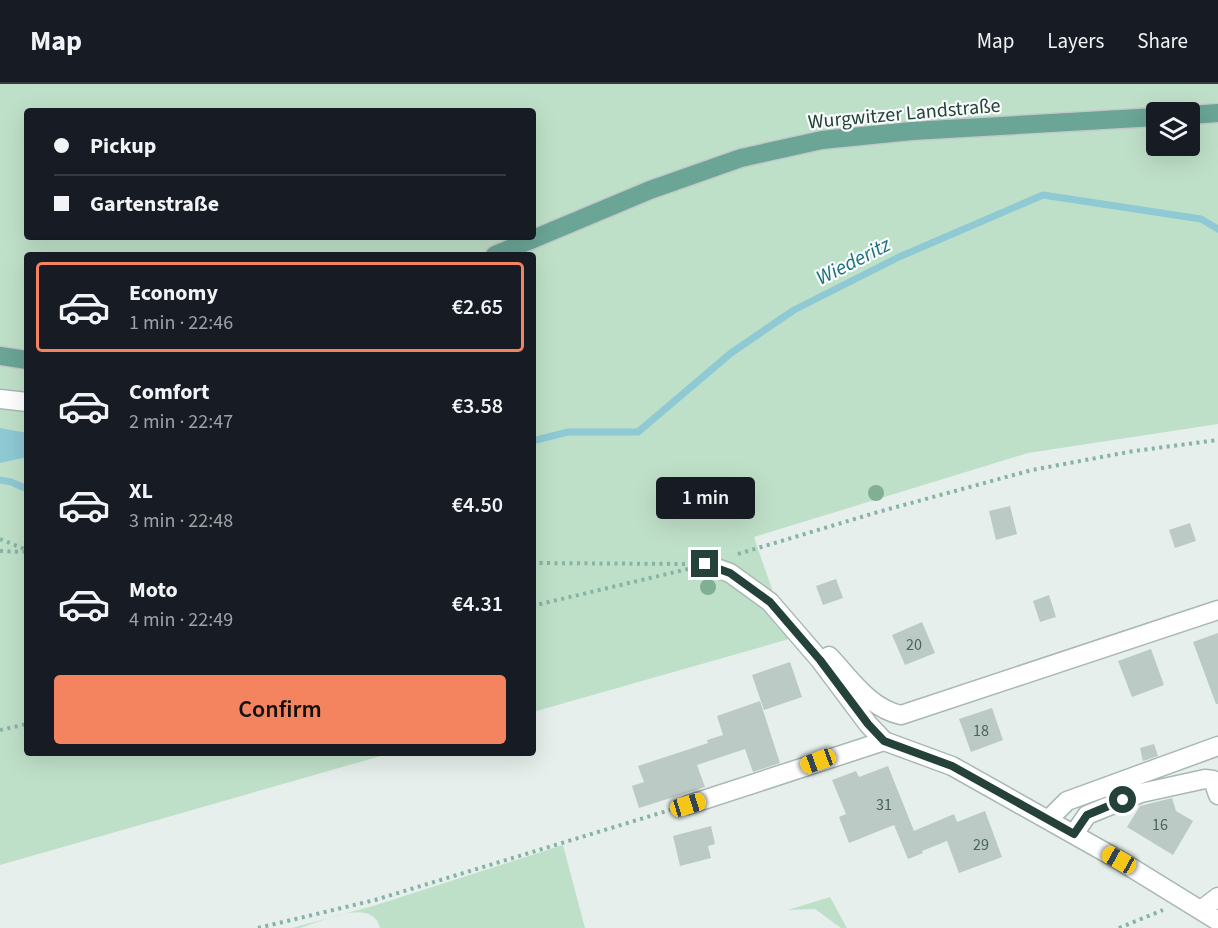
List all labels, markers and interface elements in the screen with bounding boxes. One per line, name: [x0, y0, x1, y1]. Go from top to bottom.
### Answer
text: Map: [30, 21, 82, 61]
text: Map: [977, 26, 1014, 56]
text: Layers: [1047, 26, 1104, 56]
text: Share: [1137, 26, 1188, 56]
street label: Wurgwitzer Landstraße: [807, 92, 1002, 136]
map controls: [1146, 102, 1200, 156]
button: layers: [1146, 102, 1200, 156]
text: Pickup: [90, 130, 156, 162]
text: Gartenstraße: [90, 188, 219, 220]
water label: Wiederitz: [811, 229, 897, 292]
text: Economy: [129, 277, 218, 309]
icon: car: [57, 280, 111, 334]
text: €2.65: [452, 291, 503, 323]
text: 1 min · 22:46: [129, 309, 233, 337]
text: Comfort: [129, 376, 210, 408]
icon: car: [57, 379, 111, 433]
text: €3.58: [452, 390, 503, 422]
text: 2 min · 22:47: [129, 408, 233, 436]
text: XL: [129, 475, 153, 507]
callout: 1 min: [656, 477, 754, 519]
icon: car: [57, 478, 111, 532]
text: 1 min: [682, 484, 729, 512]
text: €4.50: [452, 489, 503, 521]
text: 3 min · 22:48: [129, 507, 233, 535]
route end: [691, 550, 718, 577]
text: Moto: [129, 574, 178, 606]
icon: car: [57, 577, 111, 631]
text: €4.31: [452, 588, 503, 620]
text: 4 min · 22:49: [129, 606, 233, 634]
house number: 20: [906, 634, 922, 656]
button: Confirm: [54, 675, 506, 744]
house number: 18: [973, 720, 989, 742]
car: [798, 746, 838, 776]
route start: [1109, 786, 1136, 813]
car: [668, 791, 708, 819]
house number: 31: [876, 794, 892, 816]
house number: 16: [1152, 814, 1168, 836]
house number: 29: [973, 834, 989, 856]
car: [1099, 843, 1139, 877]

